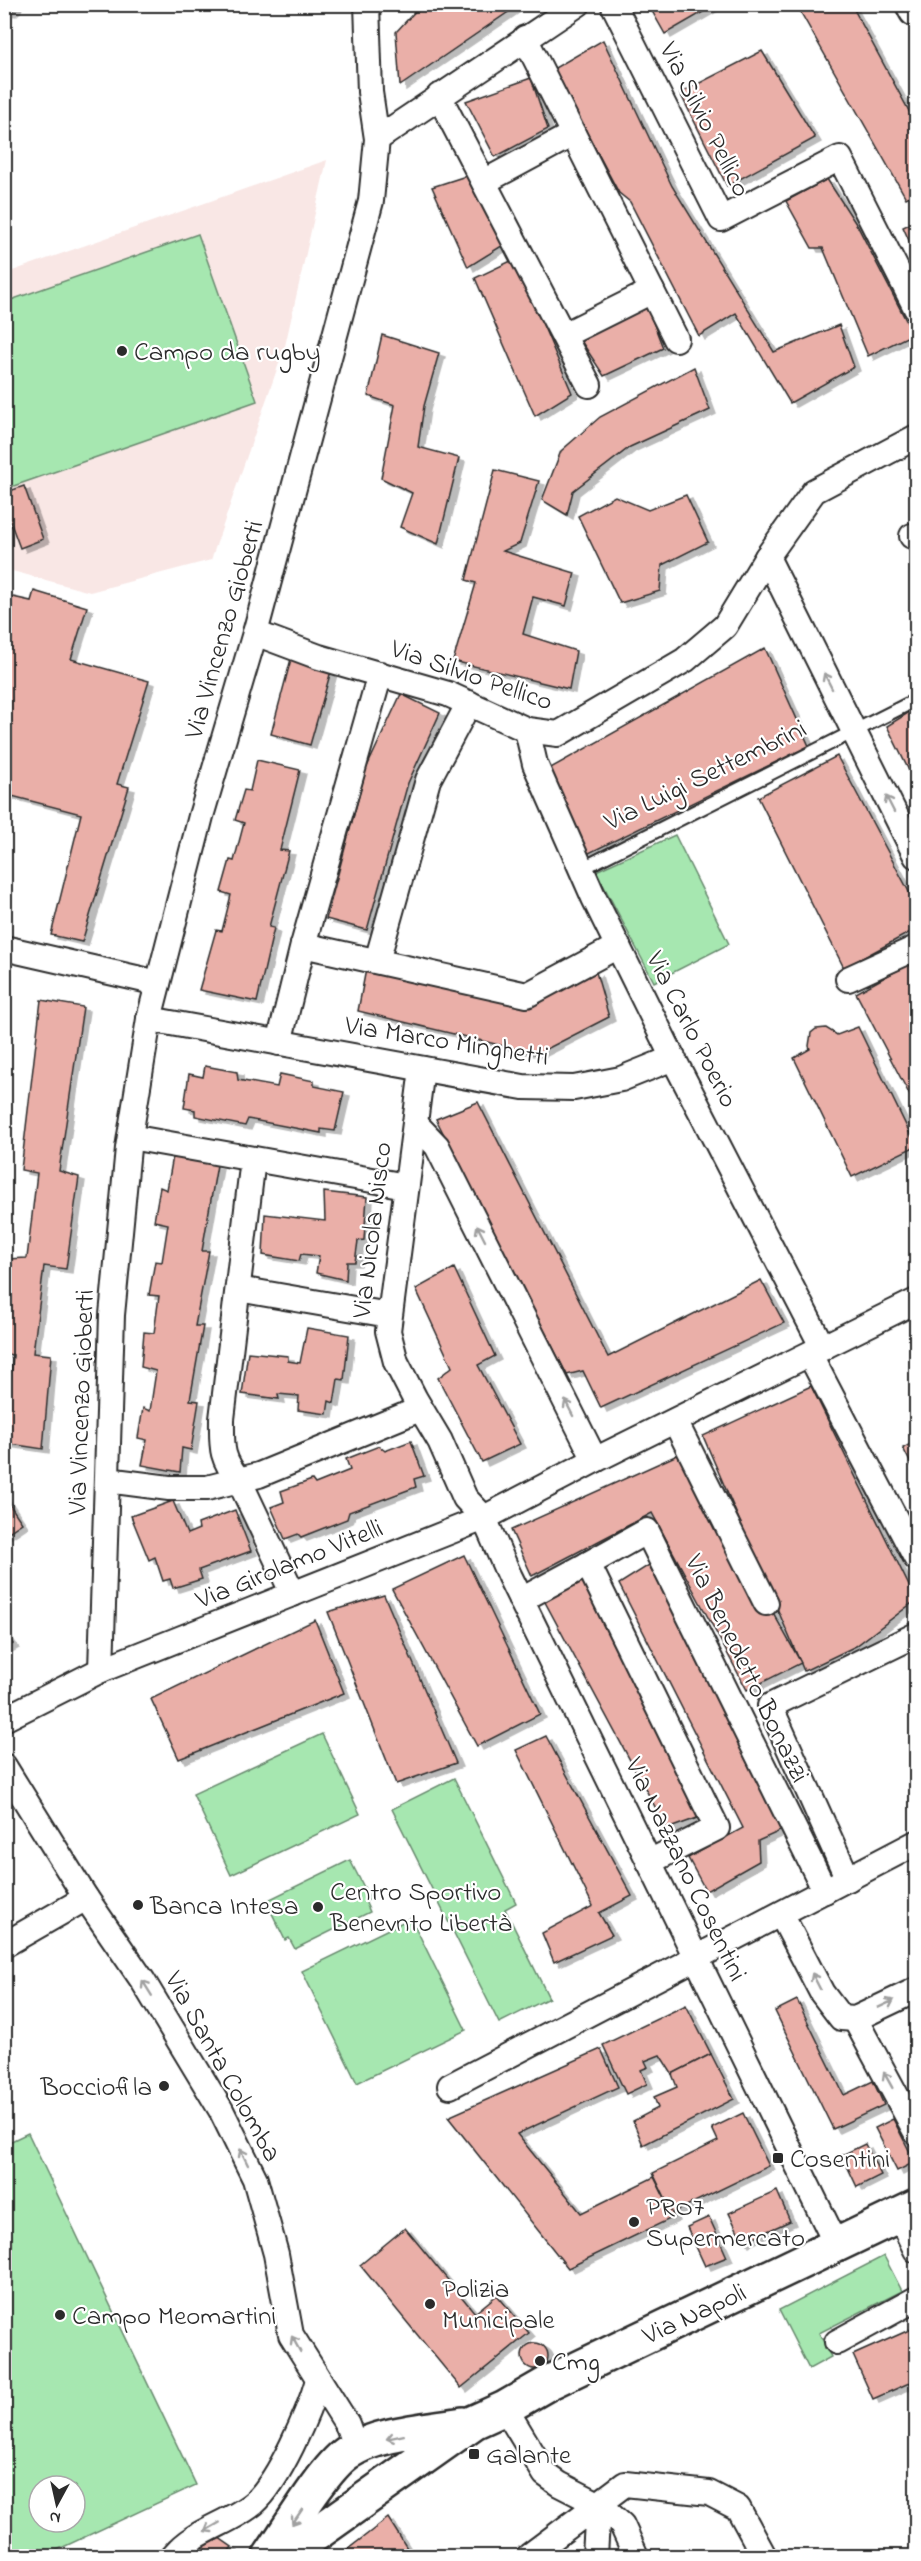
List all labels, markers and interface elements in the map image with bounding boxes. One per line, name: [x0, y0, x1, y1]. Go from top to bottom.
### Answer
street label: Via Silvio Pellico: [648, 35, 760, 204]
place label: Campo da rugby: [134, 334, 320, 373]
marker: Campo da rugby: [115, 344, 129, 358]
street label: Via Vincenzo Gioberti: [175, 516, 275, 744]
street label: Via Silvio Pellico: [384, 630, 557, 722]
one-way arrow: [822, 673, 834, 690]
street label: Via Luigi Settembrini: [598, 710, 814, 843]
one-way arrow: [884, 795, 896, 813]
street label: Via Carlo Poerio: [634, 944, 747, 1115]
street label: Via Marco Minghetti: [341, 1007, 551, 1078]
street label: Via Nicola Nisco: [343, 1140, 404, 1322]
one-way arrow: [475, 1225, 486, 1243]
street label: Via Vincenzo Gioberti: [59, 1289, 106, 1517]
one-way arrow: [562, 1399, 574, 1417]
street label: Via Girolamo Vitelli: [190, 1510, 389, 1621]
street label: Via Benedetto Bonazzi: [673, 1547, 818, 1790]
street label: Via Nazzano Cosentini: [613, 1751, 756, 1989]
place label: Centro Sportivo Benevnto Libertà: [329, 1874, 512, 1944]
place label: Banca Intesa: [149, 1888, 299, 1927]
marker: Banca Intesa: [131, 1898, 145, 1912]
marker: Centro Sportivo Benevnto Libertà: [311, 1900, 325, 1914]
street label: Via Santa Colomba: [153, 1964, 290, 2169]
one-way arrow: [810, 1973, 822, 1990]
one-way arrow: [141, 1980, 153, 1997]
one-way arrow: [876, 1998, 894, 2010]
place label: Bocciofila: [39, 2069, 152, 2108]
one-way arrow: [882, 2072, 893, 2090]
marker: Bocciofila: [157, 2079, 171, 2093]
place label: Cosentini: [790, 2141, 890, 2180]
one-way arrow: [238, 2148, 250, 2166]
marker: Cosentini: [771, 2151, 785, 2165]
place label: PRO7 Supermercato: [646, 2189, 805, 2259]
marker: PRO7 Supermercato: [627, 2215, 641, 2229]
place label: Polizia Municipale: [442, 2271, 556, 2341]
street label: Via Napoli: [636, 2274, 753, 2357]
marker: Polizia Municipale: [423, 2297, 437, 2311]
place label: Campo Meomartini: [72, 2298, 276, 2337]
marker: Campo Meomartini: [53, 2308, 67, 2322]
one-way arrow: [290, 2336, 302, 2353]
place label: Cmg: [552, 2344, 600, 2383]
marker: Cmg: [533, 2354, 547, 2368]
one-way arrow: [386, 2431, 405, 2443]
place label: Galante: [486, 2437, 572, 2476]
marker: Galante: [467, 2447, 481, 2461]
north arrow: [27, 2474, 87, 2534]
text: N: [48, 2504, 62, 2530]
one-way arrow: [291, 2509, 303, 2525]
one-way arrow: [204, 2522, 221, 2534]

